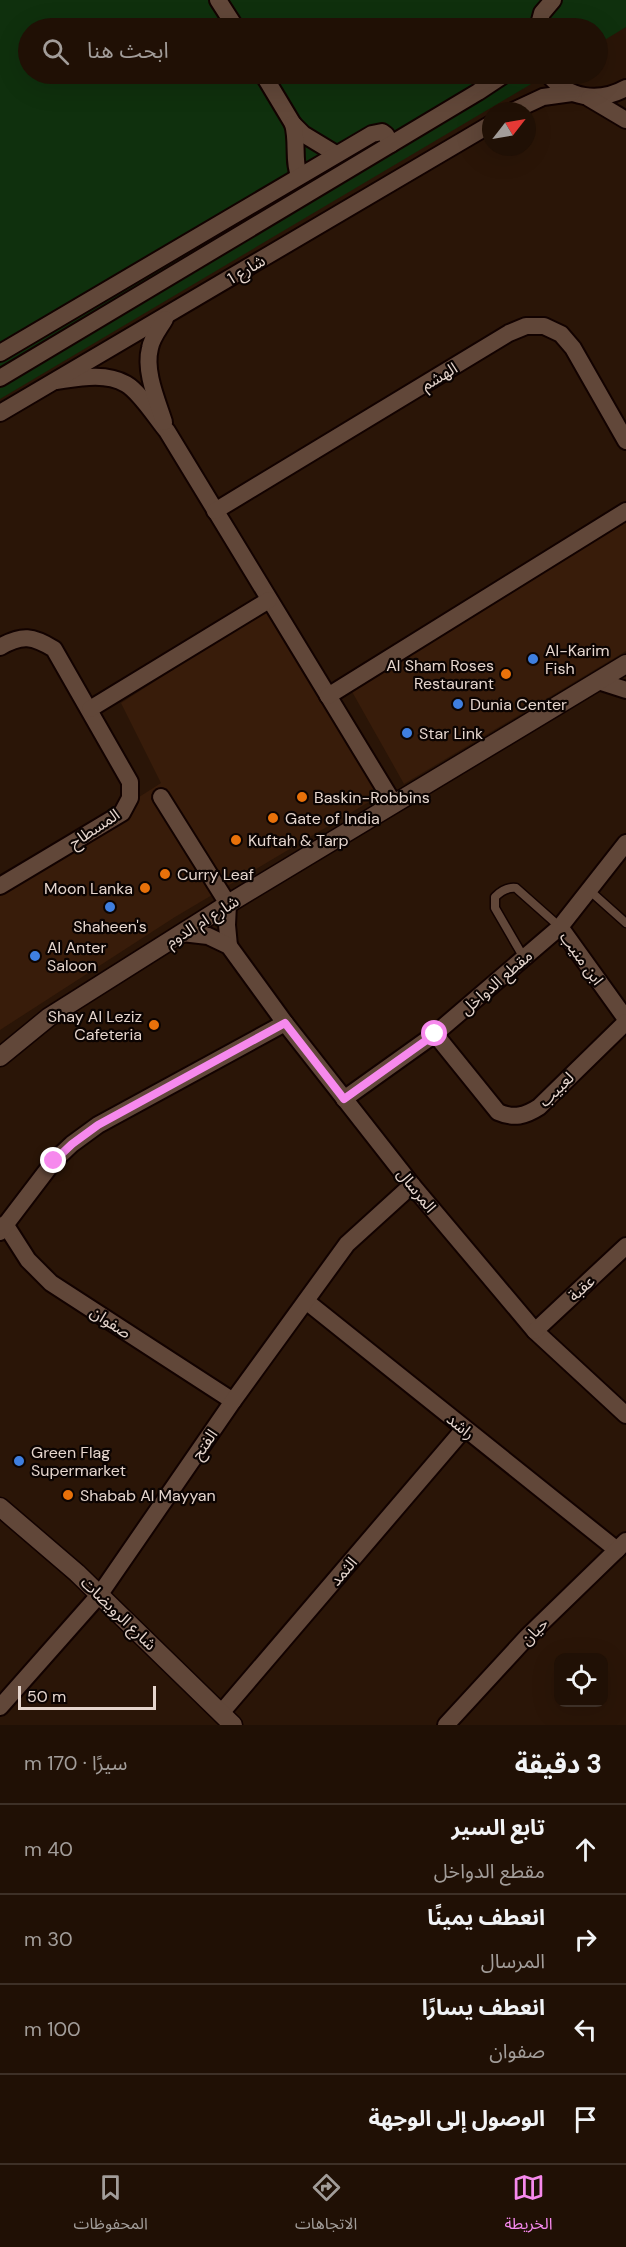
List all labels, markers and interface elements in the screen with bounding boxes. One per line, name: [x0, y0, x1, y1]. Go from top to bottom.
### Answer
search box: [18, 18, 608, 84]
icon: search: [39, 35, 72, 68]
text: ابحث هنا: [87, 36, 169, 65]
north arrow: [482, 102, 536, 156]
street label: شارع 1: [224, 250, 270, 291]
street label: الهشم: [417, 357, 462, 397]
place label: Al-Karim Fish: [545, 640, 610, 679]
marker: Al-Karim Fish: [526, 652, 540, 666]
place label: Al Sham Roses Restaurant: [386, 655, 494, 694]
marker: Al Sham Roses Restaurant: [499, 667, 513, 681]
place label: Dunia Center: [470, 694, 567, 715]
marker: Dunia Center: [451, 697, 465, 711]
place label: Star Link: [419, 723, 483, 744]
marker: Star Link: [400, 726, 414, 740]
place label: Baskin-Robbins: [314, 787, 430, 808]
marker: Baskin-Robbins: [295, 790, 309, 804]
street label: المسطاح: [65, 804, 125, 855]
place label: Gate of India: [285, 808, 380, 829]
marker: Gate of India: [266, 811, 280, 825]
place label: Kuftah & Tarp: [248, 830, 349, 851]
marker: Kuftah & Tarp: [229, 833, 243, 847]
place label: Curry Leaf: [177, 864, 254, 885]
marker: Curry Leaf: [158, 867, 172, 881]
place label: Moon Lanka: [44, 878, 133, 899]
marker: Moon Lanka: [138, 881, 152, 895]
street label: شارع ام الدوم: [162, 891, 244, 954]
marker: Shaheen's: [103, 900, 117, 914]
place label: Shaheen's: [73, 916, 147, 937]
street label: ابن منيب: [555, 927, 608, 989]
place label: Al Anter Saloon: [47, 937, 106, 976]
street label: مقطع الدواخل: [456, 945, 538, 1021]
marker: Al Anter Saloon: [28, 949, 42, 963]
place label: Shay Al Leziz Cafeteria: [48, 1006, 142, 1045]
marker: Shay Al Leziz Cafeteria: [147, 1018, 161, 1032]
route start: [421, 1020, 447, 1046]
street label: لعبيب: [534, 1067, 579, 1111]
route end: [40, 1147, 66, 1173]
street label: المرسال: [392, 1164, 441, 1217]
street label: عقبة: [563, 1271, 599, 1306]
street label: صفوان: [86, 1301, 135, 1343]
street label: راشد: [442, 1409, 479, 1444]
street label: الفتح: [187, 1425, 224, 1465]
place label: Green Flag Supermarket: [31, 1442, 126, 1481]
marker: Green Flag Supermarket: [12, 1454, 26, 1468]
place label: Shabab Al Mayyan: [80, 1485, 216, 1506]
marker: Shabab Al Mayyan: [61, 1488, 75, 1502]
street label: الثمد: [325, 1552, 362, 1590]
street label: شارع الرويضات: [75, 1572, 161, 1656]
street label: حيان: [516, 1613, 553, 1650]
map controls: [554, 1653, 608, 1707]
button: locate: [554, 1653, 608, 1707]
scale bar: [18, 1683, 156, 1710]
text: 50 m: [27, 1686, 66, 1707]
text: 3 دقيقة: [515, 1747, 602, 1781]
text: سيرًا · 170 m: [24, 1750, 127, 1776]
text: تابع السير: [452, 1813, 545, 1842]
icon: ahead: [569, 1833, 602, 1866]
text: 40 m: [24, 1836, 73, 1862]
text: مقطع الدواخل: [434, 1858, 545, 1884]
text: انعطف يمينًا: [427, 1903, 545, 1932]
icon: right: [569, 1923, 602, 1956]
text: 30 m: [24, 1926, 73, 1952]
text: المرسال: [481, 1948, 545, 1974]
text: انعطف يسارًا: [422, 1993, 545, 2022]
icon: left: [569, 2013, 602, 2046]
text: 100 m: [24, 2016, 81, 2042]
text: صفوان: [489, 2038, 545, 2064]
icon: arrive: [569, 2103, 602, 2136]
text: الوصول إلى الوجهة: [369, 2104, 545, 2133]
tab: المحفوظات: [74, 2171, 148, 2241]
tab: الاتجاهات: [295, 2171, 357, 2241]
tab: الخريطة: [505, 2171, 552, 2241]

